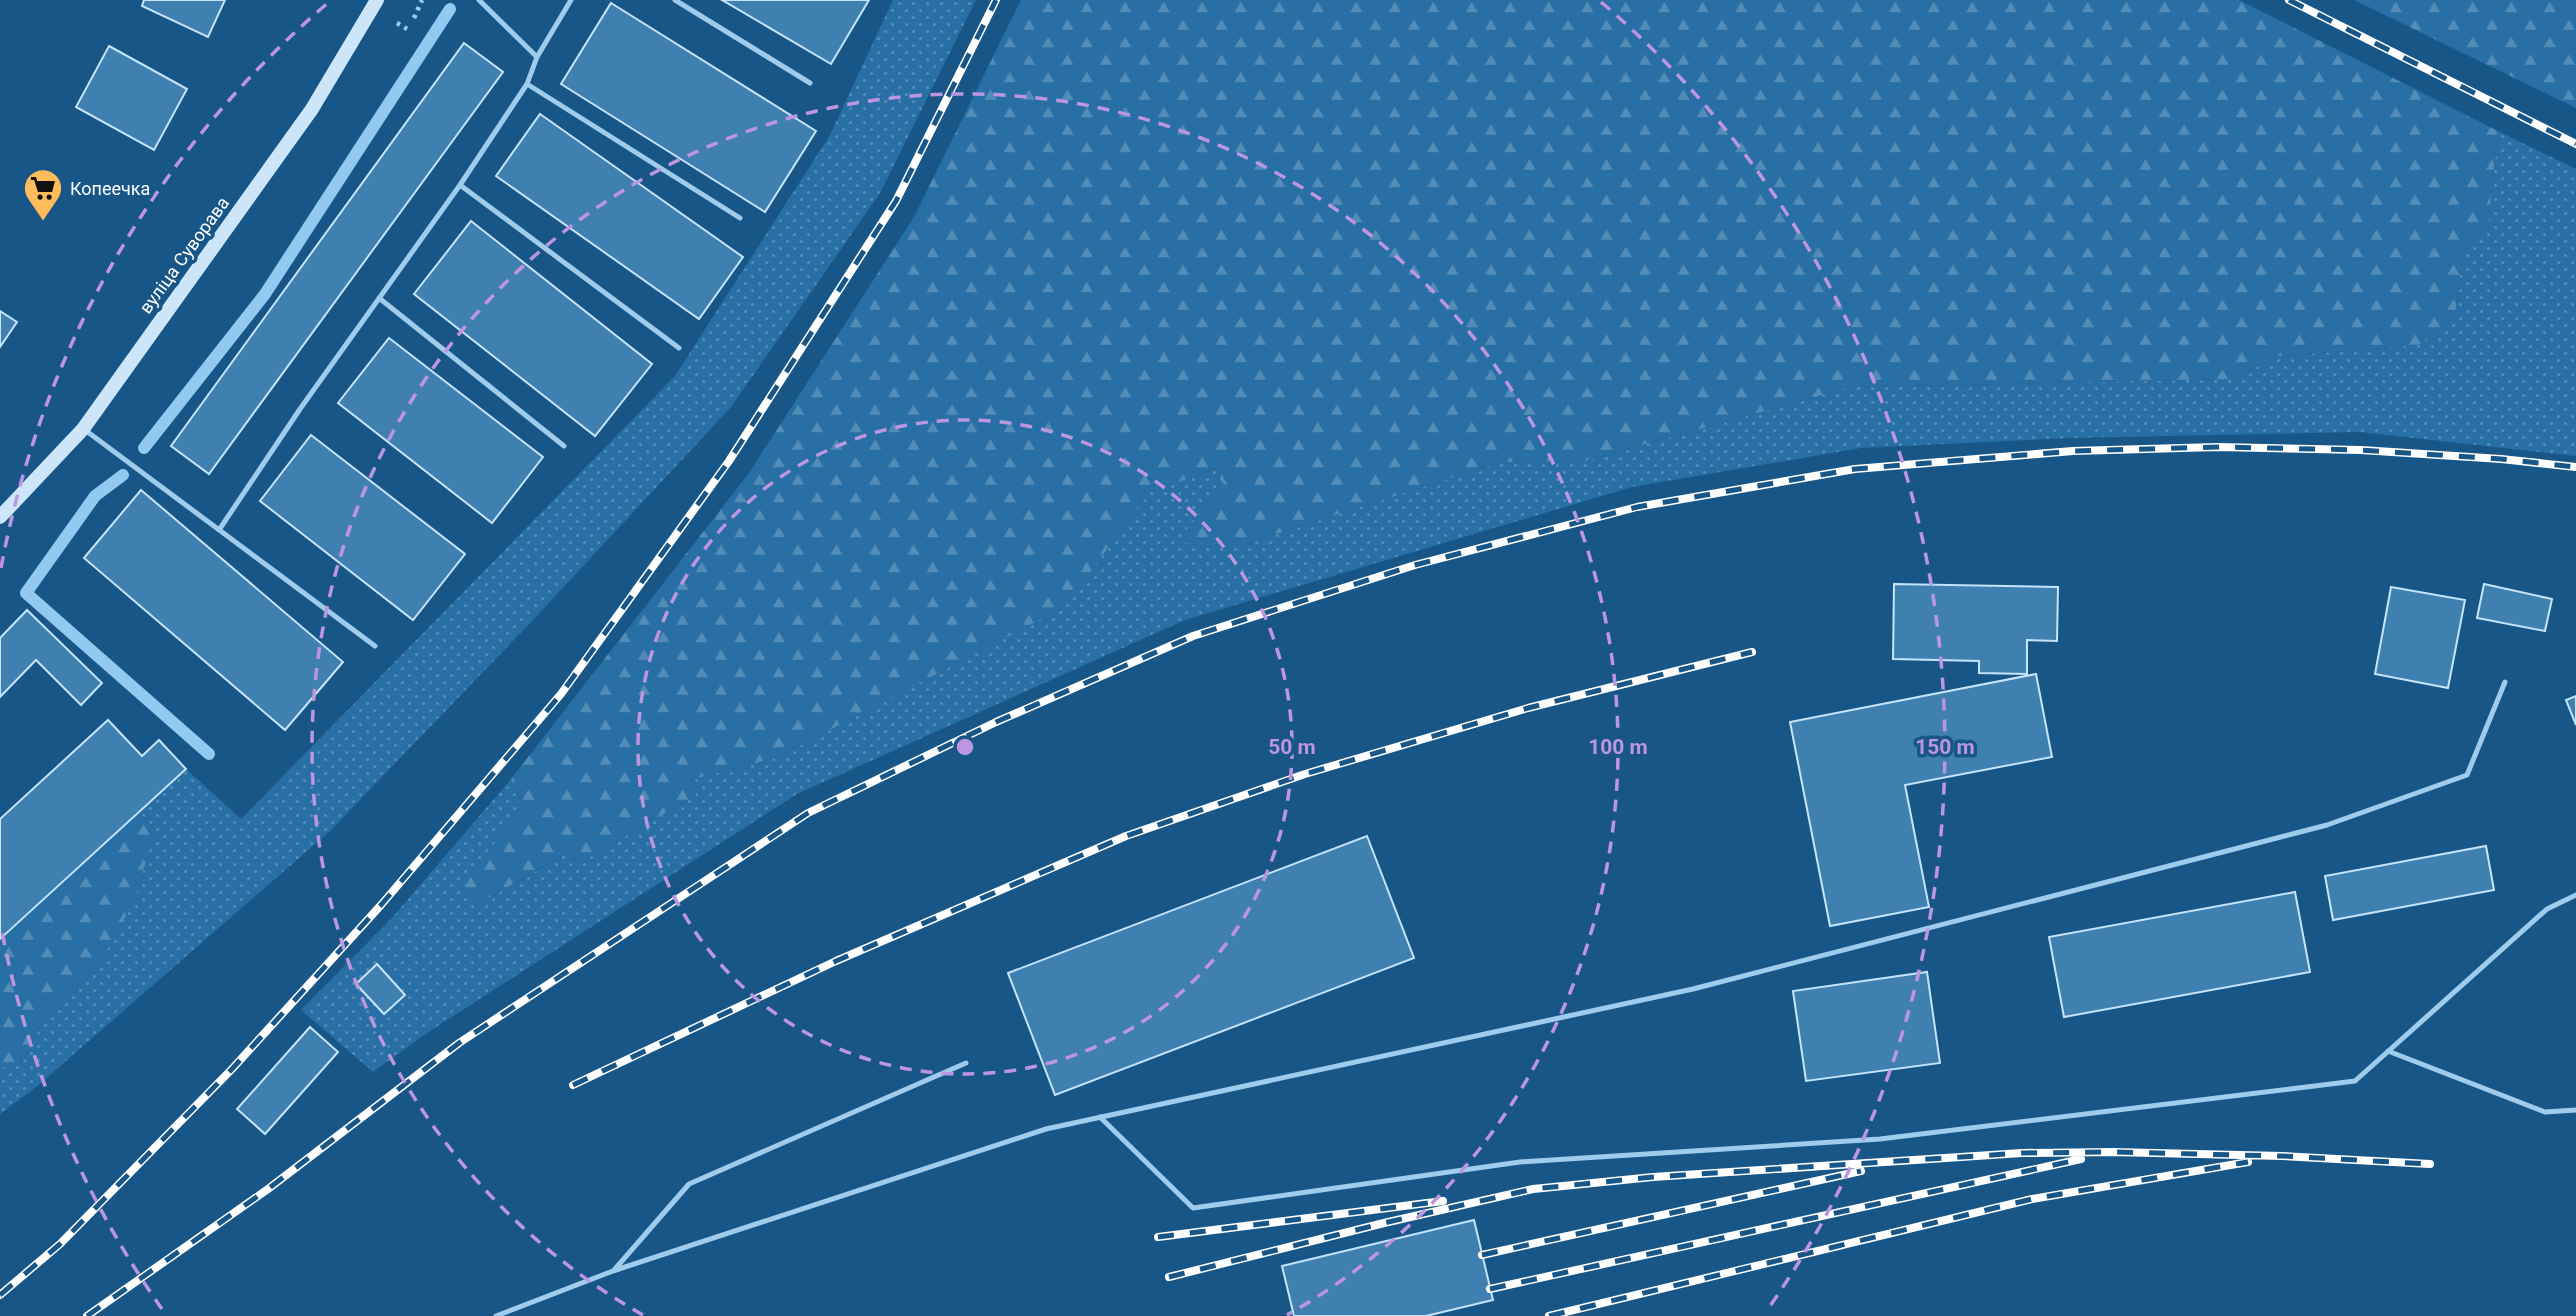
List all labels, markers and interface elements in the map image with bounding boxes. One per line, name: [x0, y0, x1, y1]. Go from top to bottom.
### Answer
supermarket icon: Копеечка: [22, 167, 64, 222]
place label: Копеечка: [70, 178, 150, 199]
street label: вуліца Суворава: [135, 193, 233, 317]
centre of rings: [953, 735, 977, 759]
text: 50 m: [1268, 735, 1316, 759]
text: 100 m: [1588, 735, 1648, 759]
text: 150 m: [1915, 735, 1975, 759]

